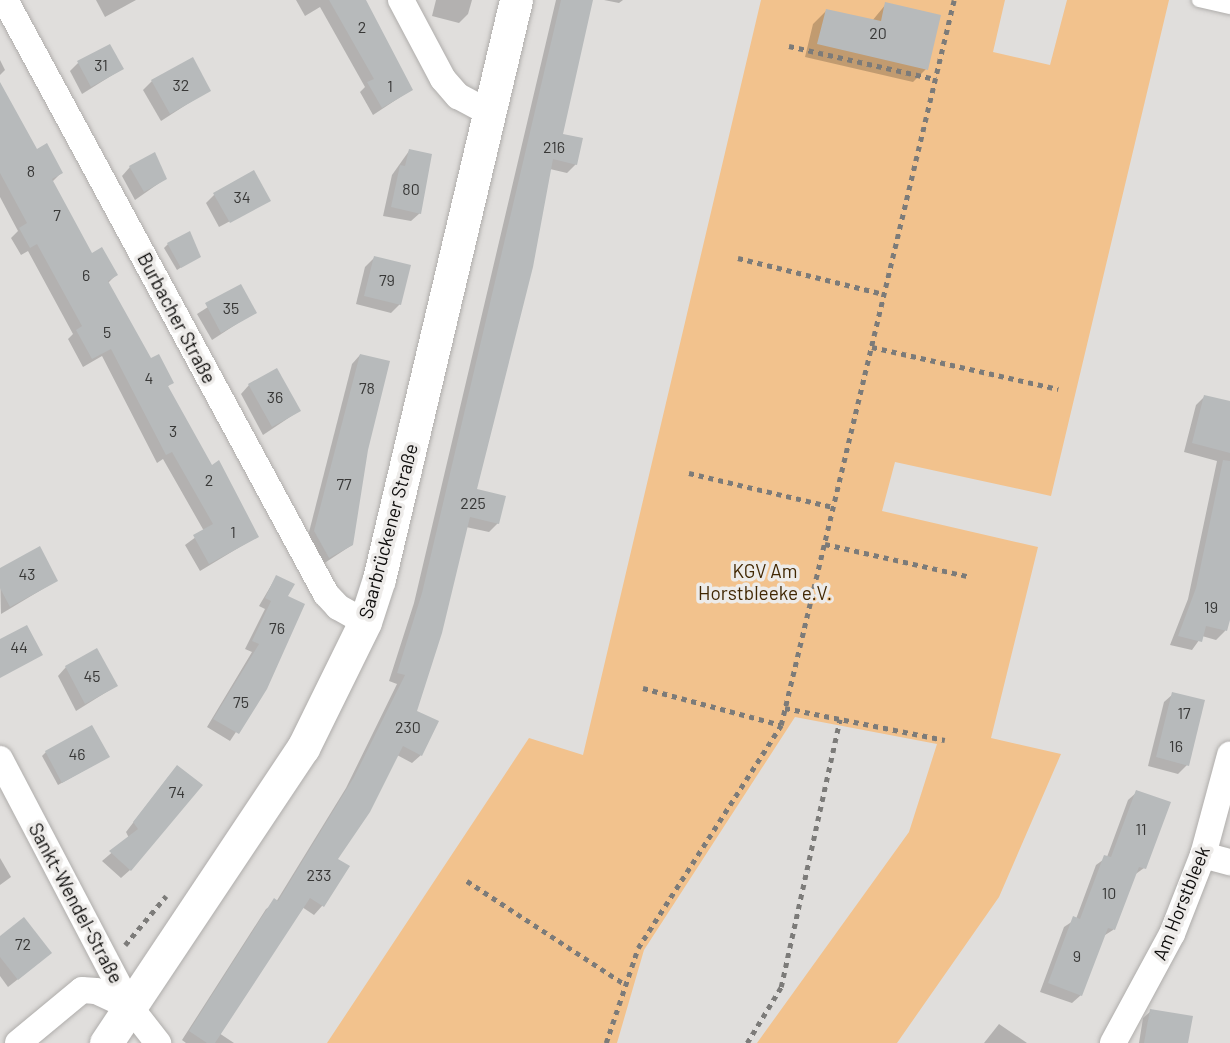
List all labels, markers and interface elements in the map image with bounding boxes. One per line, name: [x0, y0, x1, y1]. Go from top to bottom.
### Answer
house number: 2: [358, 17, 366, 37]
house number: 20: [869, 23, 887, 43]
house number: 31: [94, 55, 108, 75]
house number: 32: [173, 75, 189, 95]
house number: 1: [387, 76, 393, 96]
house number: 216: [543, 137, 565, 157]
house number: 8: [27, 161, 35, 181]
house number: 80: [402, 179, 420, 199]
house number: 34: [233, 187, 251, 207]
house number: 7: [53, 205, 61, 225]
street label: Burbacher Straße: [133, 249, 221, 387]
house number: 6: [82, 265, 90, 285]
house number: 79: [379, 270, 395, 290]
house number: 35: [223, 298, 239, 318]
house number: 5: [103, 322, 111, 342]
house number: 4: [145, 368, 153, 388]
house number: 78: [359, 378, 375, 398]
house number: 36: [267, 387, 283, 407]
house number: 3: [169, 421, 177, 441]
street label: Saarbrückener Straße: [354, 441, 422, 621]
house number: 2: [205, 470, 213, 490]
house number: 77: [336, 474, 352, 494]
house number: 225: [460, 493, 486, 513]
house number: 1: [230, 522, 236, 542]
park label: KGV Am Horstbleeke e.V.: [698, 560, 832, 604]
house number: 43: [18, 564, 36, 584]
house number: 19: [1204, 597, 1218, 617]
house number: 76: [269, 618, 285, 638]
house number: 44: [10, 637, 28, 657]
house number: 45: [83, 666, 101, 686]
house number: 75: [233, 692, 249, 712]
house number: 17: [1177, 703, 1191, 723]
house number: 230: [395, 717, 421, 737]
house number: 16: [1169, 736, 1183, 756]
house number: 46: [68, 744, 86, 764]
house number: 74: [169, 782, 185, 802]
street label: Sankt-Wendel-Straße: [24, 819, 128, 987]
house number: 11: [1135, 819, 1147, 839]
street label: Am Horstbleek: [1148, 843, 1214, 963]
house number: 233: [307, 865, 331, 885]
house number: 10: [1102, 883, 1116, 903]
house number: 72: [15, 934, 31, 954]
house number: 9: [1073, 946, 1081, 966]

